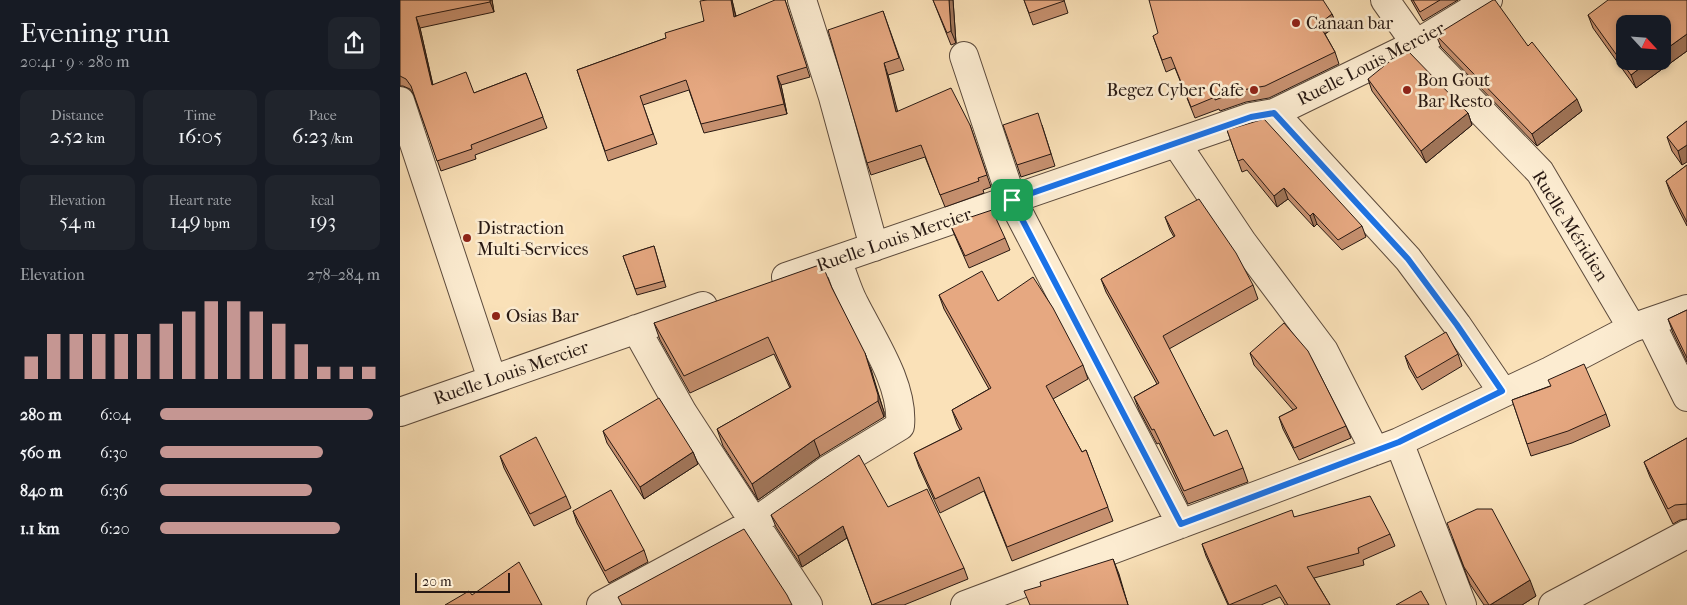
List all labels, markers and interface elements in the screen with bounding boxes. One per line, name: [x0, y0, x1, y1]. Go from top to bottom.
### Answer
place label: Canaan bar: [1306, 13, 1394, 34]
north arrow: [1616, 15, 1671, 70]
map controls: [1616, 15, 1671, 70]
text: Evening run: [20, 16, 170, 49]
button: share: [328, 17, 380, 69]
marker: Canaan bar: [1290, 17, 1302, 29]
street label: Ruelle Louis Mercier: [1294, 18, 1449, 110]
text: 20:41 · 9 × 280 m: [20, 52, 129, 71]
place label: Bon Gout Bar Resto: [1417, 70, 1492, 112]
place label: Begez Cyber Cafe: [1106, 80, 1244, 101]
marker: Begez Cyber Cafe: [1248, 84, 1260, 96]
marker: Bon Gout Bar Resto: [1401, 84, 1413, 96]
text: Distance: [51, 107, 104, 124]
text: Time: [184, 107, 216, 124]
text: Pace: [309, 107, 337, 124]
text: 2.52: [49, 124, 83, 148]
text: 16:05: [178, 124, 222, 148]
text: 6:23: [292, 124, 328, 148]
text: km: [83, 130, 105, 147]
text: /km: [328, 130, 353, 147]
street label: Ruelle Méridien: [1528, 167, 1613, 286]
pin: [991, 179, 1033, 221]
icon: arrive: [998, 186, 1026, 214]
text: Elevation: [49, 192, 106, 209]
text: Heart rate: [169, 192, 231, 209]
text: kcal: [311, 192, 334, 209]
street label: Ruelle Louis Mercier: [814, 203, 975, 276]
text: 54: [59, 209, 81, 233]
text: 149: [170, 209, 201, 233]
text: 193: [309, 209, 336, 233]
text: m: [81, 215, 95, 232]
text: bpm: [201, 215, 230, 232]
place label: Distraction Multi-Services: [477, 218, 589, 260]
marker: Distraction Multi-Services: [461, 232, 473, 244]
text: Elevation: [20, 265, 85, 284]
text: 278–284 m: [307, 265, 380, 284]
place label: Osias Bar: [506, 306, 579, 327]
marker: Osias Bar: [490, 310, 502, 322]
street label: Ruelle Louis Mercier: [431, 336, 592, 409]
text: 280 m: [20, 405, 62, 424]
text: 6:04: [100, 405, 131, 424]
text: 560 m: [20, 443, 61, 462]
text: 6:30: [100, 443, 128, 462]
text: 840 m: [20, 481, 63, 500]
text: 6:36: [100, 481, 128, 500]
text: 1.1 km: [20, 519, 59, 538]
text: 6:20: [100, 519, 130, 538]
scale bar: [415, 570, 510, 593]
text: 20 m: [422, 573, 452, 590]

